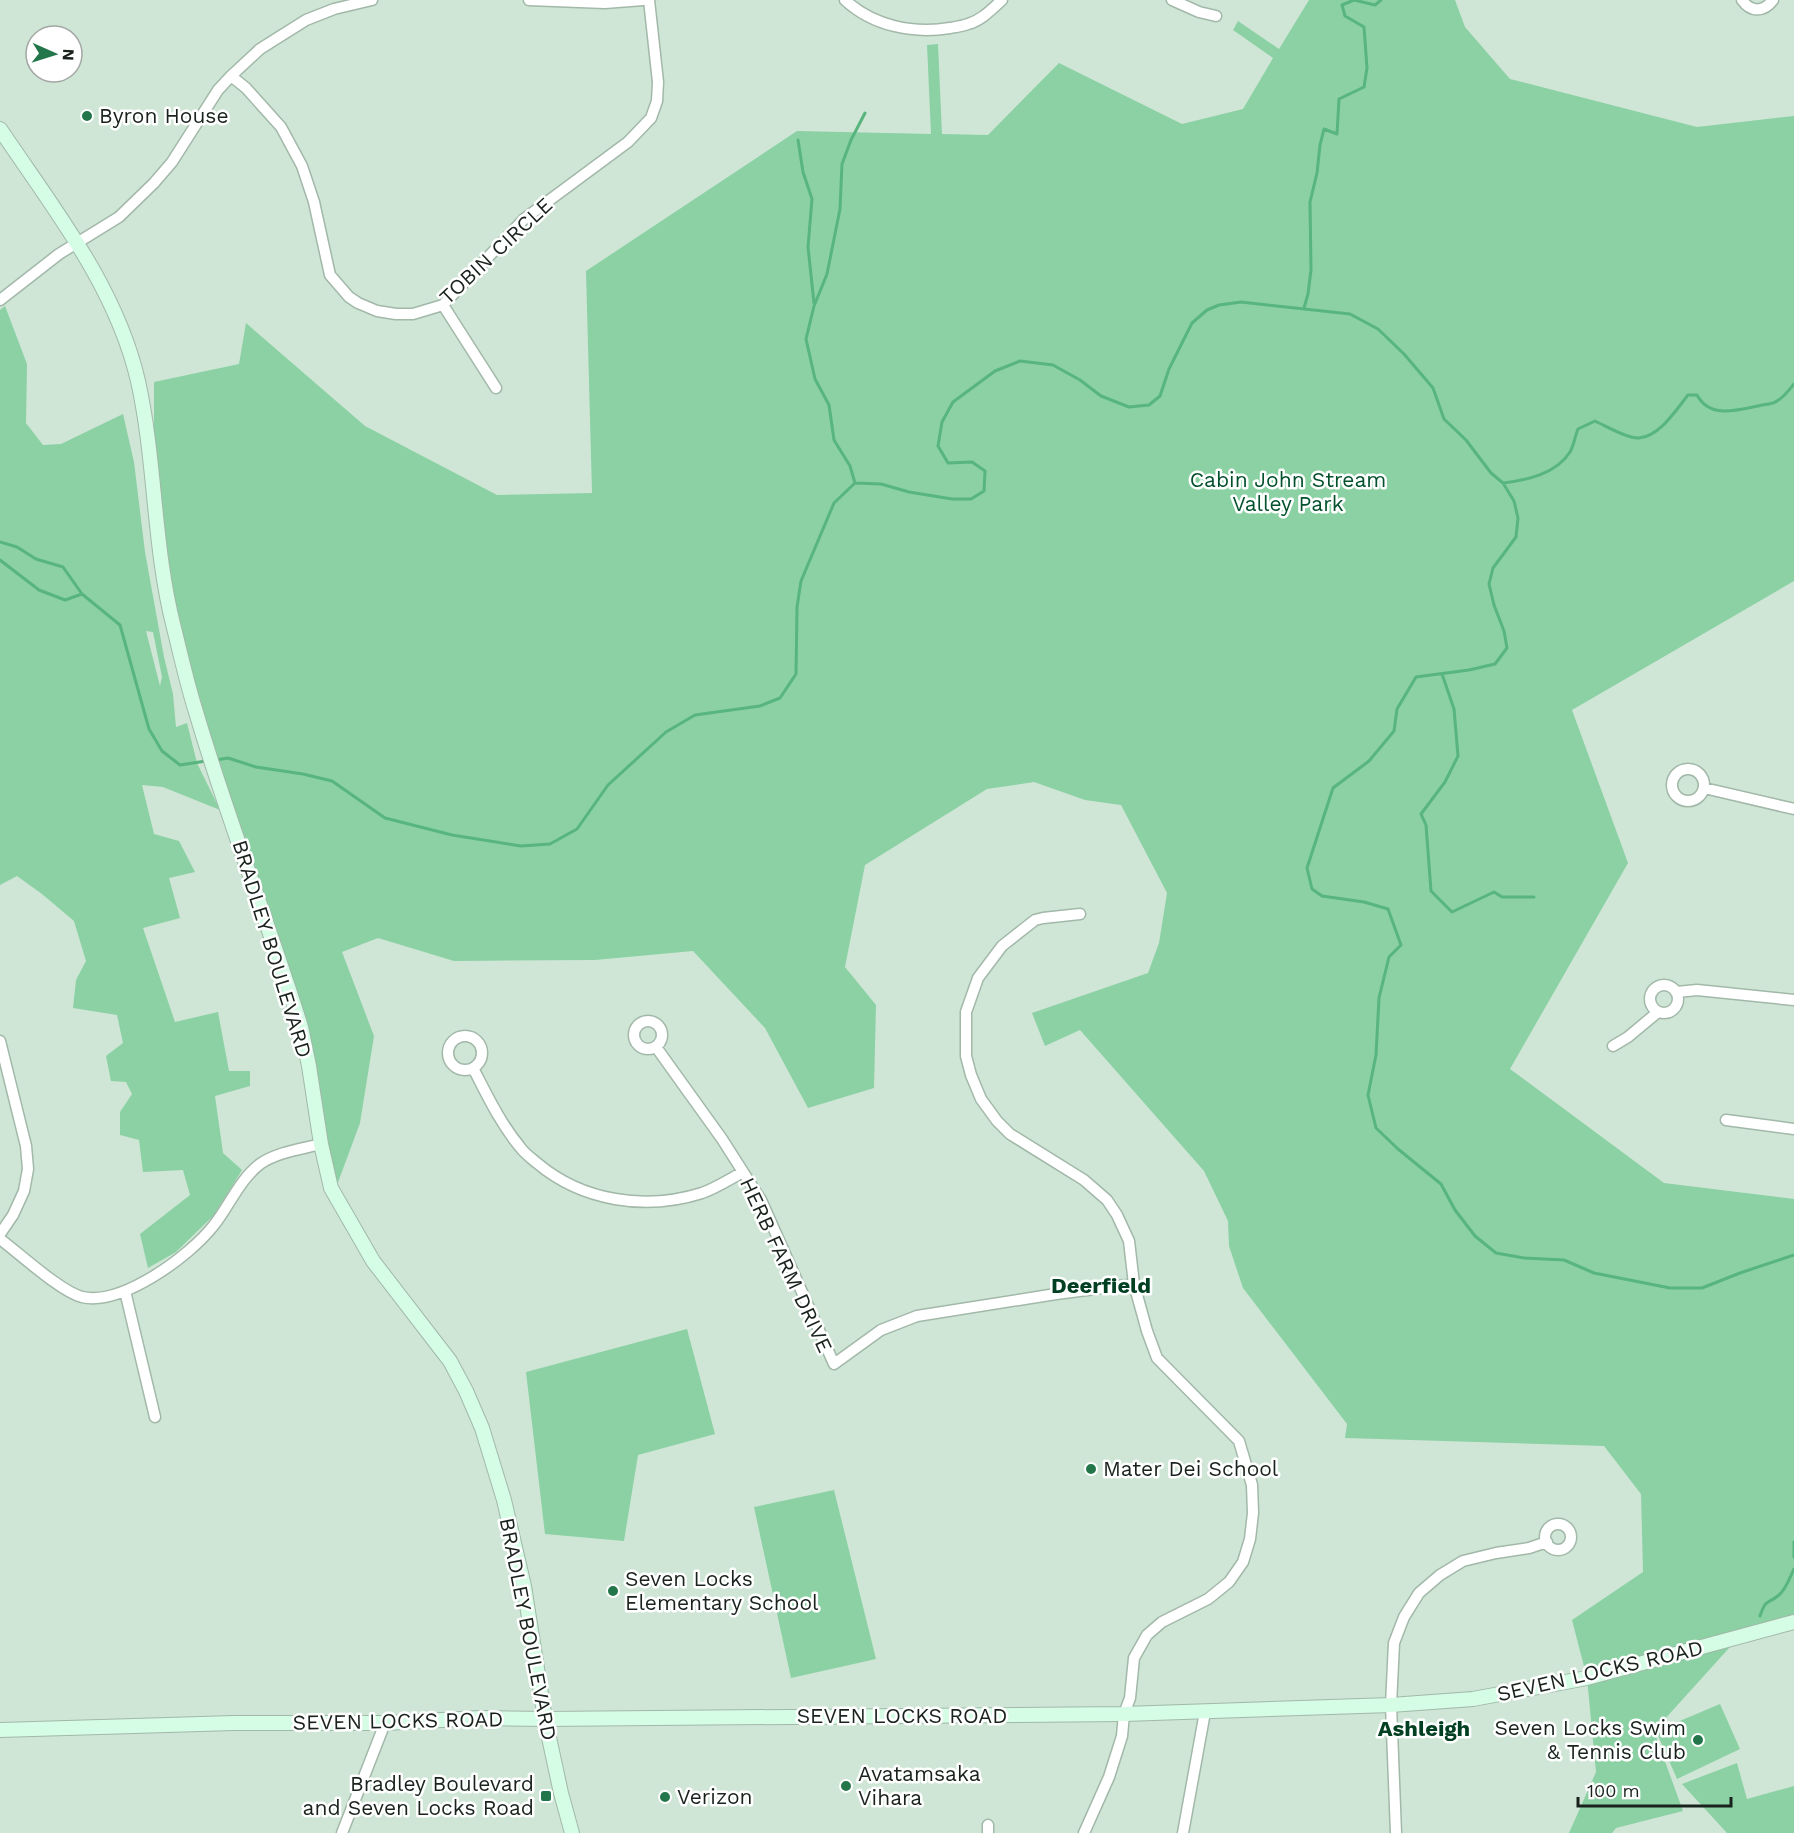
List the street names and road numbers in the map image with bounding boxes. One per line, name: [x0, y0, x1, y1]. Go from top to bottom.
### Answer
street label: TOBIN CIRCLE: [434, 192, 557, 309]
street label: BRADLEY BOULEVARD: [227, 837, 318, 1061]
street label: HERB FARM DRIVE: [735, 1173, 838, 1356]
street label: BRADLEY BOULEVARD: [495, 1515, 562, 1742]
street label: SEVEN LOCKS ROAD: [1494, 1635, 1705, 1706]
street label: SEVEN LOCKS ROAD: [797, 1703, 1007, 1728]
street label: SEVEN LOCKS ROAD: [292, 1706, 504, 1735]

